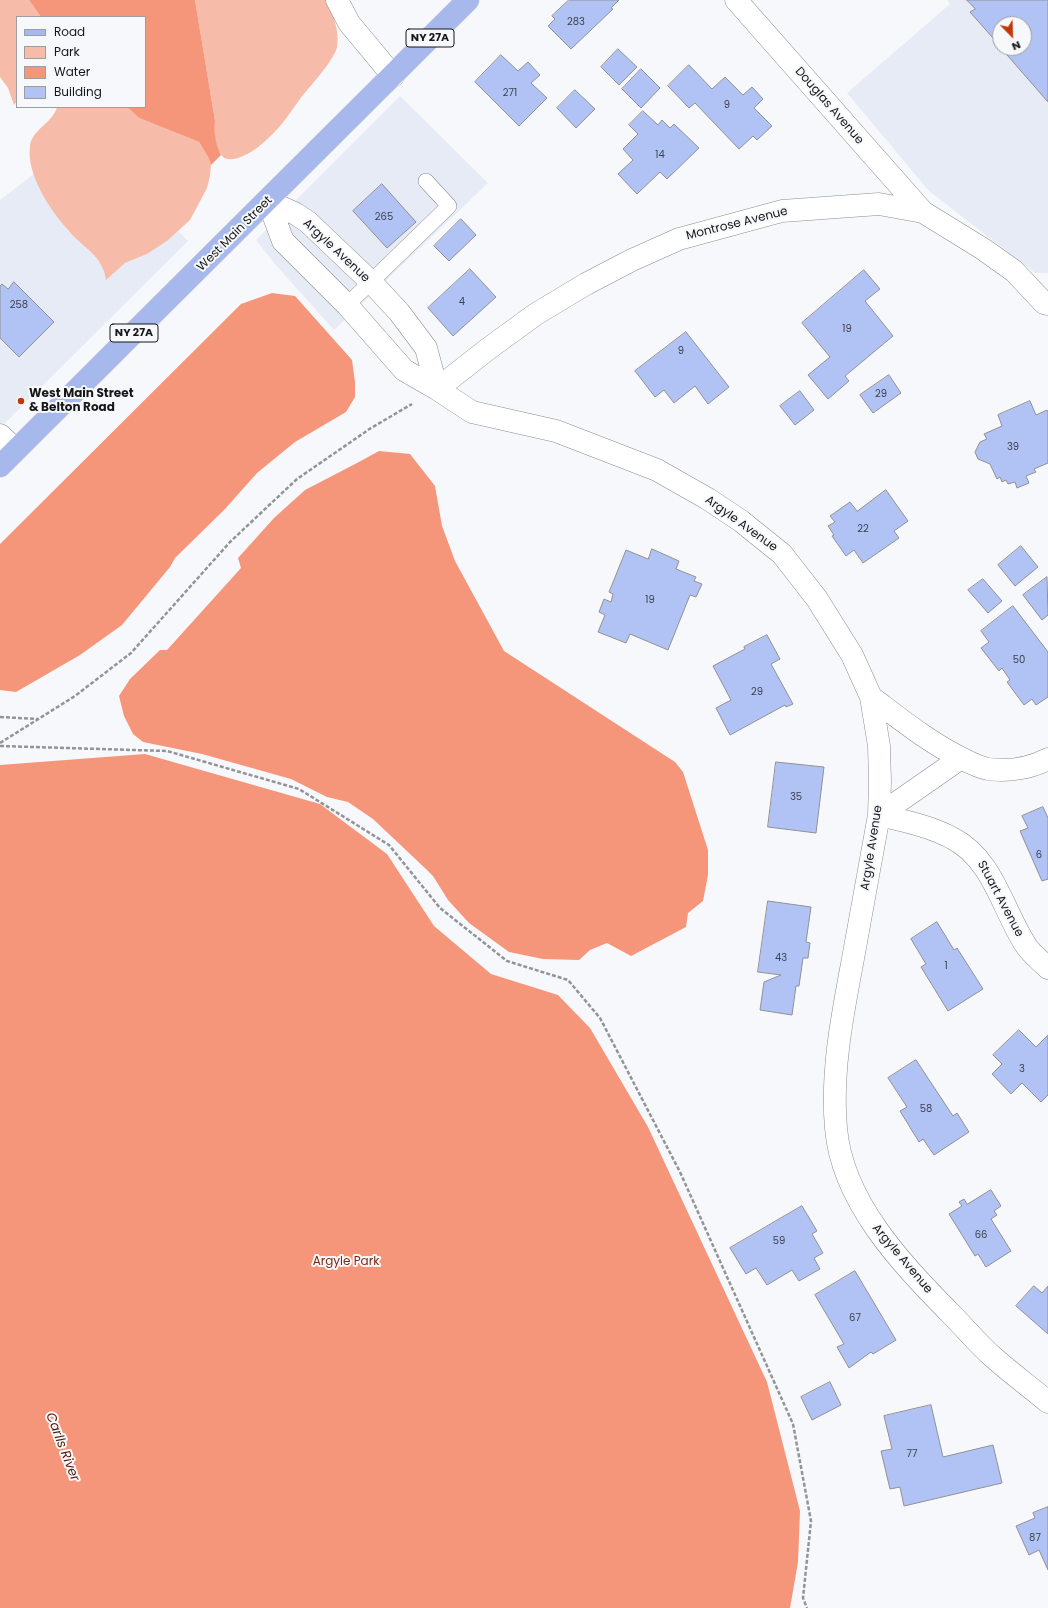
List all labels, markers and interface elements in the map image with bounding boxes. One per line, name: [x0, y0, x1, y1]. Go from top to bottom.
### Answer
legend: [16, 16, 146, 108]
house number: 283: [567, 16, 585, 28]
north arrow: [992, 16, 1032, 56]
text: Road: [54, 23, 85, 40]
road number: NY 27A: [406, 29, 454, 47]
text: N: [1009, 37, 1023, 55]
text: Park: [54, 43, 80, 60]
text: Water: [54, 63, 90, 80]
street label: Douglas Avenue: [792, 64, 866, 148]
text: Building: [54, 83, 102, 100]
house number: 271: [503, 87, 517, 99]
house number: 9: [724, 99, 730, 111]
house number: 14: [655, 149, 665, 161]
street label: West Main Street: [194, 193, 276, 275]
street label: Montrose Avenue: [685, 204, 789, 244]
house number: 265: [375, 211, 393, 223]
street label: Argyle Avenue: [300, 216, 372, 286]
house number: 4: [459, 296, 465, 308]
house number: 258: [10, 299, 28, 311]
house number: 19: [842, 323, 852, 335]
road number: NY 27A: [110, 324, 158, 342]
house number: 9: [678, 345, 684, 357]
place label: West Main Street & Belton Road: [29, 387, 134, 415]
house number: 29: [875, 388, 887, 400]
marker: West Main Street & Belton Road: [16, 396, 26, 406]
house number: 39: [1007, 441, 1019, 453]
street label: Argyle Avenue: [702, 493, 780, 555]
house number: 22: [857, 523, 869, 535]
house number: 19: [645, 594, 655, 606]
house number: 50: [1013, 654, 1025, 666]
house number: 29: [751, 686, 763, 698]
house number: 35: [790, 791, 802, 803]
street label: Argyle Avenue: [858, 804, 886, 892]
house number: 6: [1036, 849, 1042, 861]
street label: Stuart Avenue: [974, 858, 1026, 940]
house number: 43: [775, 952, 787, 964]
house number: 1: [944, 960, 948, 972]
house number: 3: [1019, 1063, 1025, 1075]
house number: 58: [920, 1103, 932, 1115]
street label: Argyle Avenue: [869, 1221, 935, 1297]
house number: 66: [975, 1229, 987, 1241]
house number: 59: [773, 1235, 785, 1247]
park label: Argyle Park: [313, 1255, 379, 1269]
house number: 67: [849, 1312, 861, 1324]
water label: Carlls River: [42, 1411, 82, 1483]
house number: 77: [907, 1448, 917, 1460]
house number: 87: [1029, 1532, 1041, 1544]

